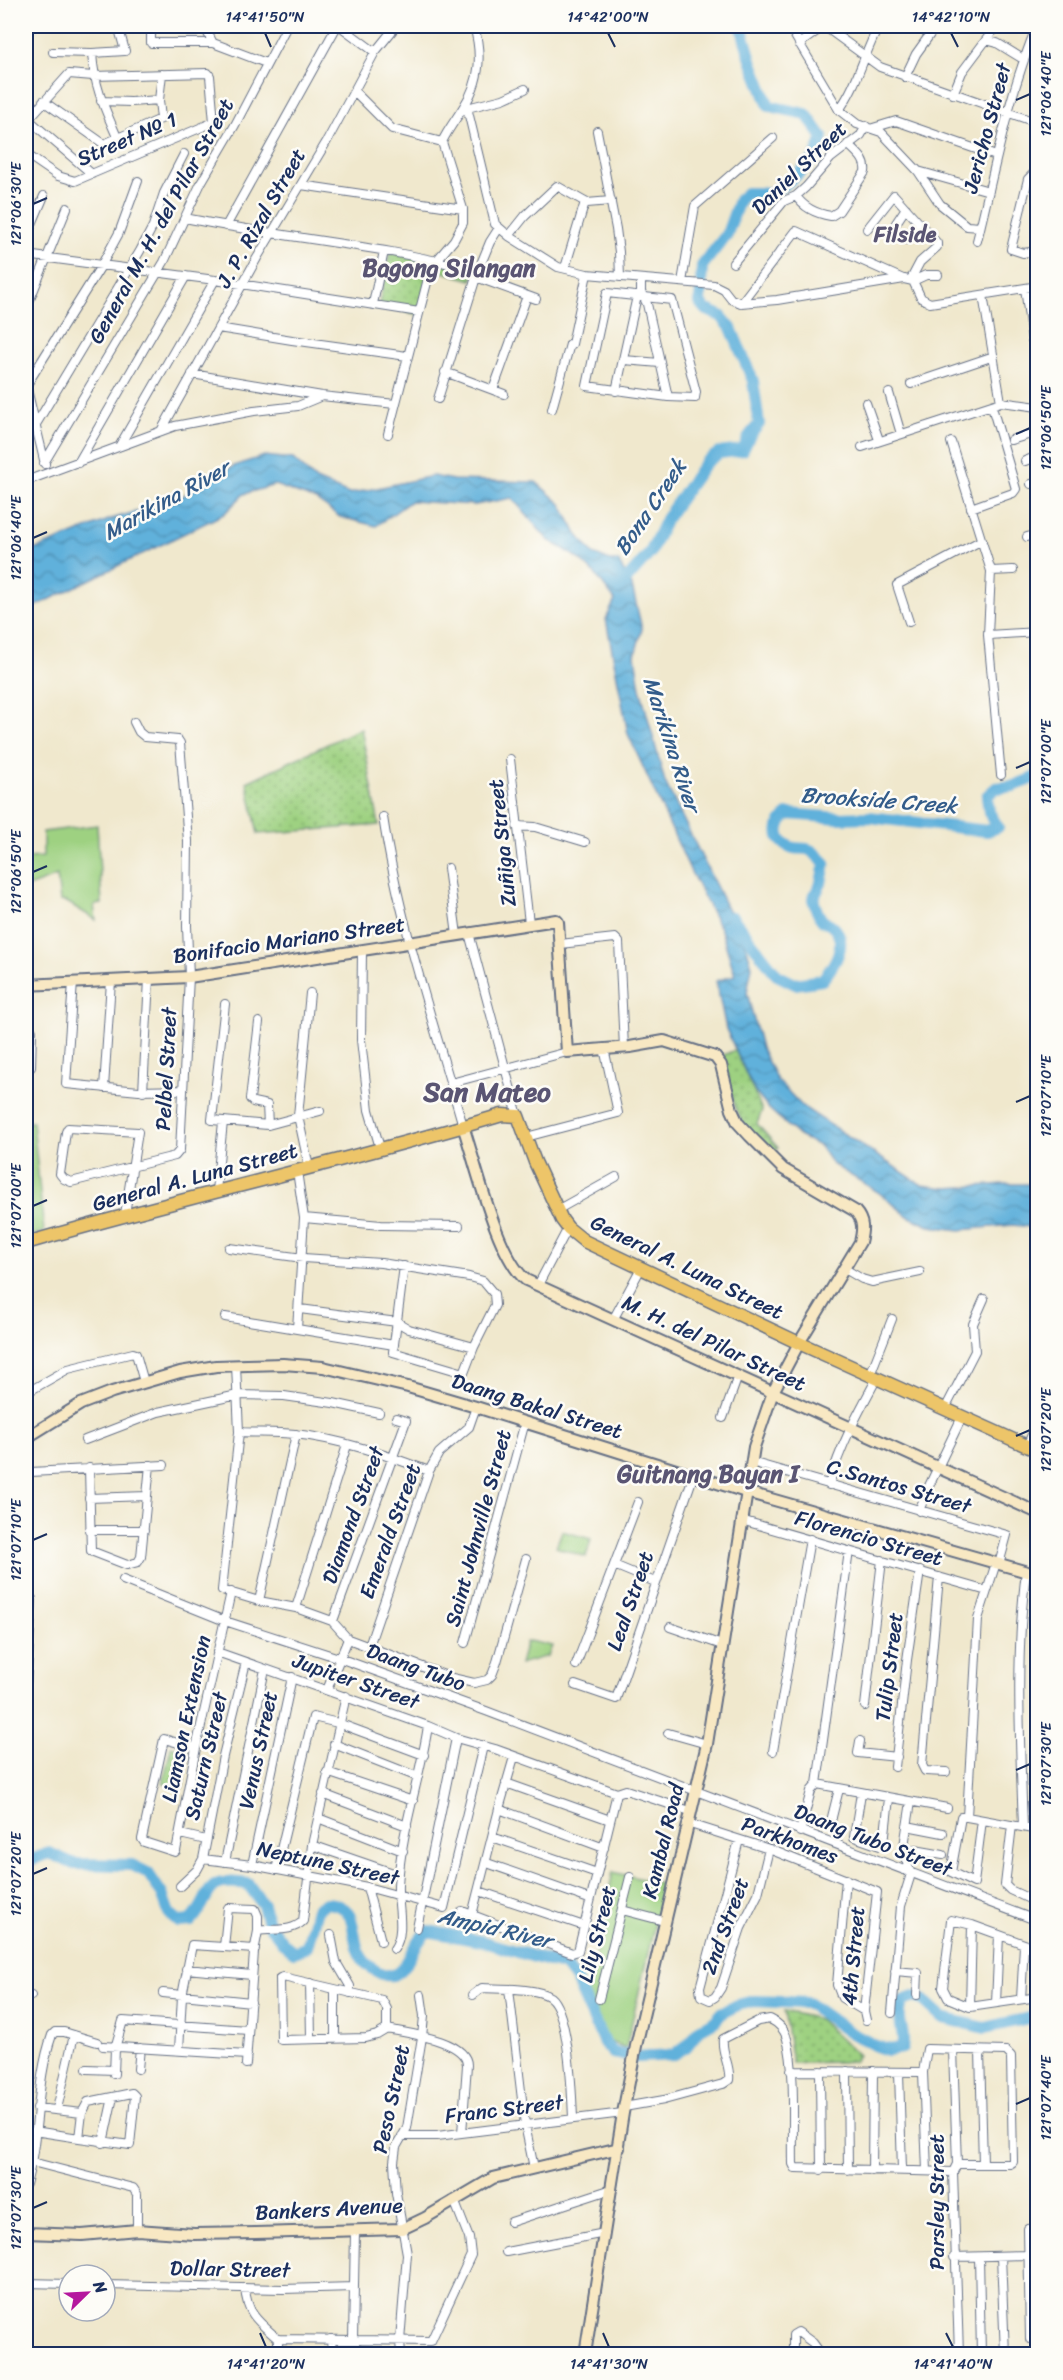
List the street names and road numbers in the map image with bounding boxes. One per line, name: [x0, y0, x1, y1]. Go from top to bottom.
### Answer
street label: Jericho Street: [951, 57, 1023, 198]
street label: General M. H. del Pilar Street: [77, 91, 245, 351]
street label: Street № 1: [71, 101, 183, 177]
street label: Daniel Street: [742, 112, 856, 224]
street label: J. P. Rizal Street: [205, 141, 317, 296]
street label: Zuñiga Street: [476, 777, 528, 909]
street label: Bonifacio Mariano Street: [171, 905, 407, 975]
street label: Pelbel Street: [144, 1005, 188, 1132]
street label: General A. Luna Street: [88, 1131, 302, 1223]
street label: General A. Luna Street: [584, 1204, 790, 1330]
street label: M. H. del Pilar Street: [615, 1284, 813, 1402]
street label: Daang Bakal Street: [447, 1362, 627, 1450]
street label: Saint Johnville Street: [433, 1425, 523, 1631]
street label: Diamond Street: [310, 1439, 396, 1589]
street label: C.Santos Street: [822, 1447, 977, 1525]
street label: Emerald Street: [348, 1458, 432, 1604]
street label: Florencio Street: [791, 1499, 947, 1577]
street label: Leal Street: [595, 1546, 665, 1656]
street label: Tulip Street: [863, 1610, 915, 1724]
street label: Daang Tubo: [361, 1631, 471, 1703]
street label: Liamson Extension: [150, 1632, 222, 1806]
street label: Jupiter Street: [286, 1641, 426, 1721]
street label: Saturn Street: [173, 1687, 240, 1824]
street label: Venus Street: [227, 1688, 289, 1812]
street label: Kambal Road: [630, 1778, 696, 1903]
street label: Daang Tubo Street: [788, 1792, 959, 1888]
street label: Parkhomes: [736, 1805, 844, 1875]
street label: Neptune Street: [253, 1829, 404, 1897]
street label: 2nd Street: [690, 1872, 760, 1980]
street label: Lily Street: [567, 1881, 627, 1987]
street label: 4th Street: [830, 1905, 876, 2007]
street label: Peso Street: [361, 2041, 421, 2157]
street label: Franc Street: [443, 2083, 567, 2135]
street label: Parsley Street: [918, 2134, 956, 2270]
street label: Bankers Avenue: [254, 2186, 404, 2232]
street label: Dollar Street: [170, 2249, 292, 2289]

